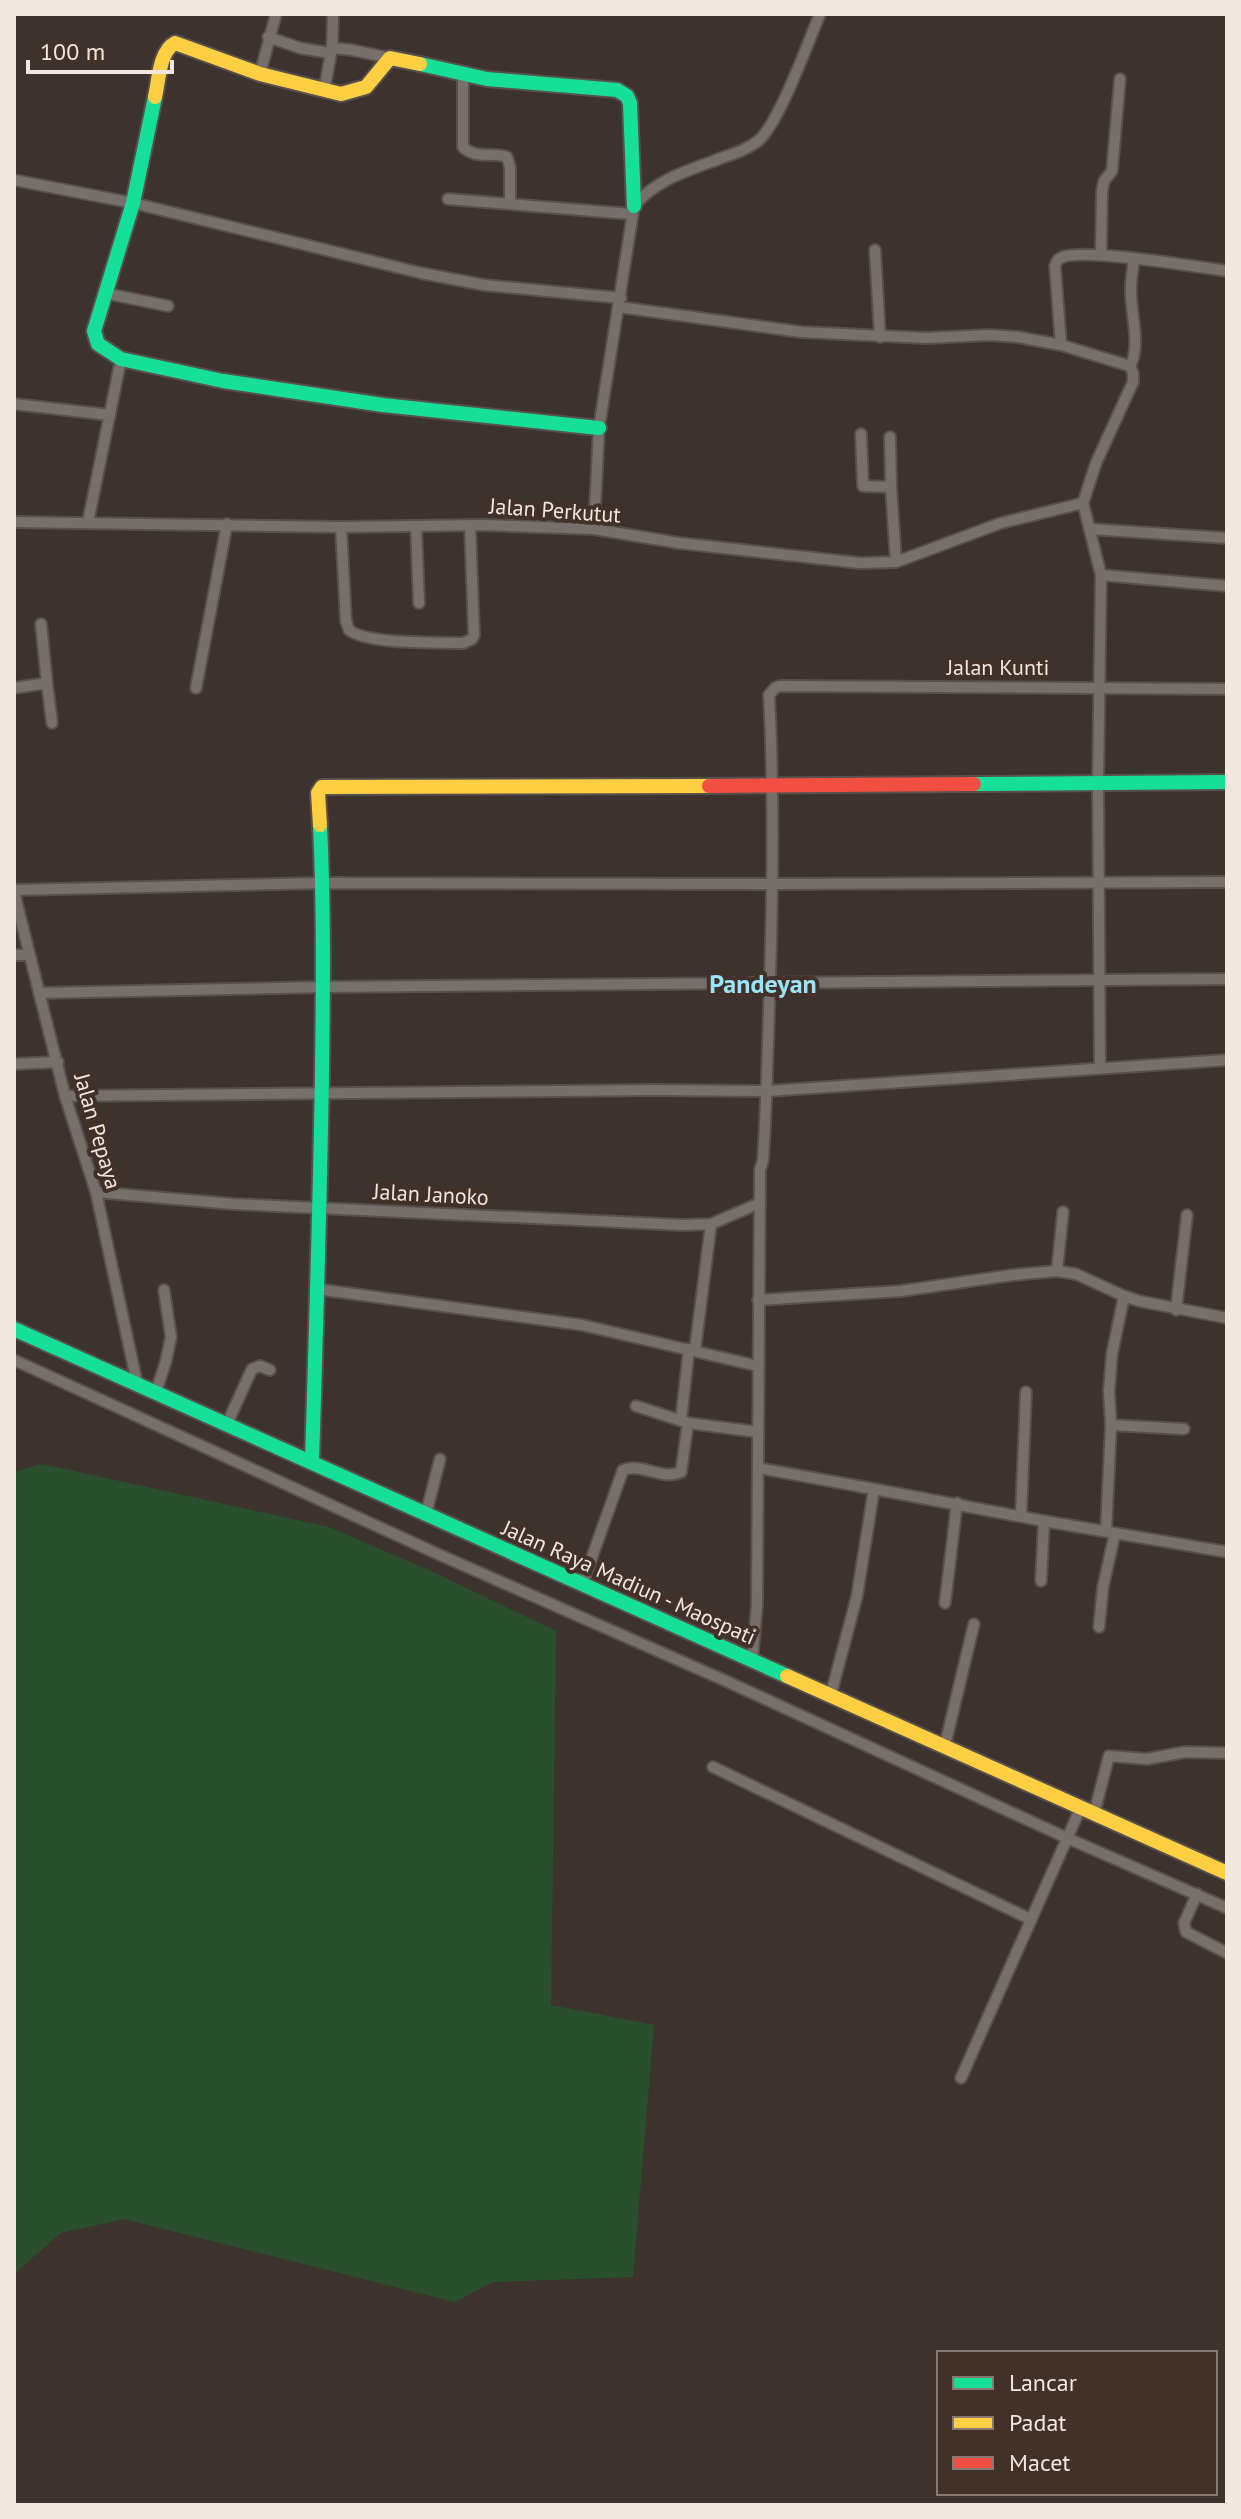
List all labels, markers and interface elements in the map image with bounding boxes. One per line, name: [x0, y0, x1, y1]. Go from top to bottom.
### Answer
scale bar: [28, 24, 172, 74]
text: 100 m: [40, 36, 105, 67]
street label: Jalan Perkutut: [487, 491, 622, 529]
street label: Jalan Kunti: [946, 653, 1049, 681]
district label: Pandeyan: [709, 967, 817, 1000]
street label: Jalan Pepaya: [68, 1069, 128, 1192]
street label: Jalan Janoko: [371, 1177, 490, 1211]
street label: Jalan Raya Madiun - Maospati: [497, 1513, 760, 1651]
legend: [937, 2351, 1217, 2495]
text: Lancar: [1009, 2367, 1077, 2398]
text: Padat: [1009, 2407, 1066, 2438]
text: Macet: [1009, 2447, 1071, 2478]

